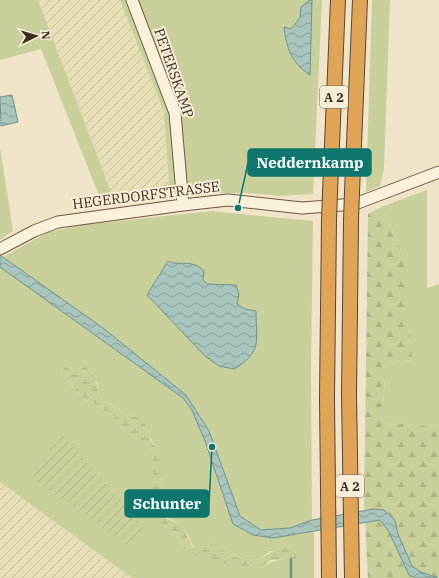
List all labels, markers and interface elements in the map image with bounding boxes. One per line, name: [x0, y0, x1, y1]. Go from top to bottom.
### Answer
north arrow: [16, 16, 56, 56]
street label: PETERSKAMP: [150, 26, 198, 121]
text: N: [39, 30, 53, 40]
road number: A 2: [320, 86, 348, 108]
callout: Neddernkamp: [248, 149, 371, 176]
text: Neddernkamp: [257, 153, 363, 172]
street label: HEGERDORFSTRASSE: [71, 177, 221, 213]
road number: A 2: [336, 475, 364, 497]
callout: Schunter: [125, 490, 209, 517]
text: Schunter: [133, 494, 202, 513]

